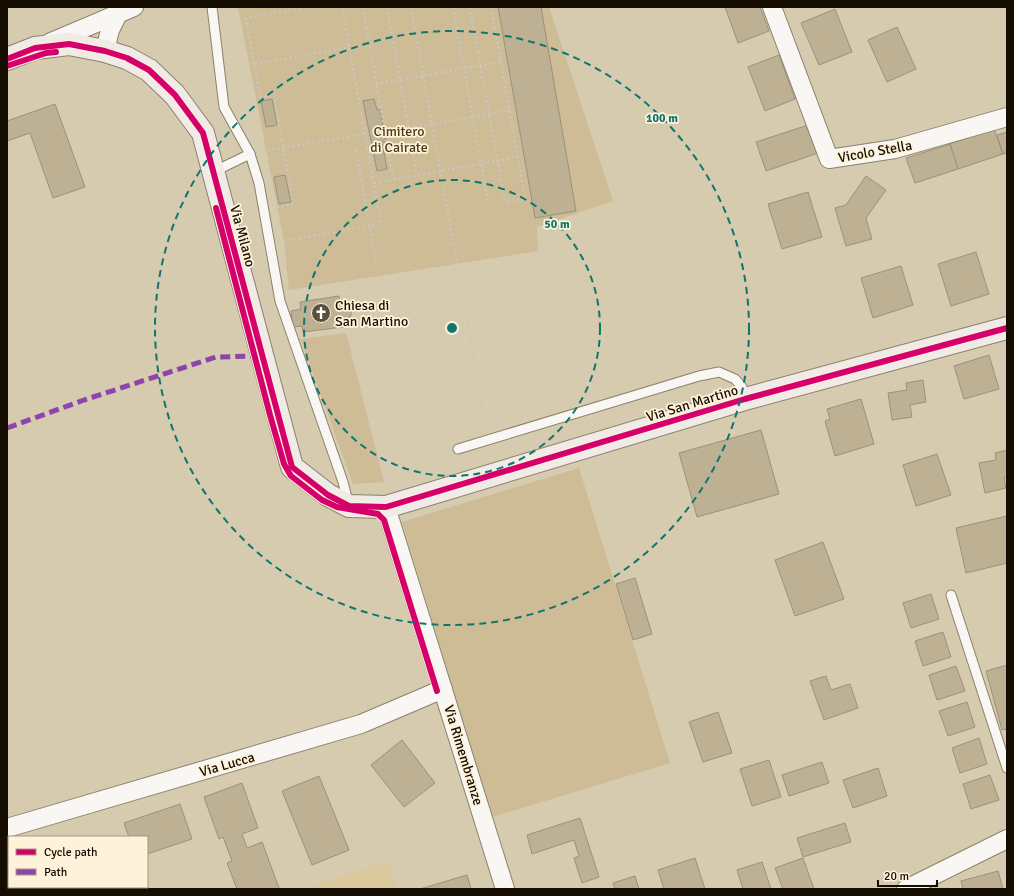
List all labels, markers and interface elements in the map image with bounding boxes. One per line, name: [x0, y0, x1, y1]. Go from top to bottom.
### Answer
text: 100 m: [646, 111, 678, 126]
park label: Cimitero di Cairate: [370, 123, 428, 156]
street label: Vicolo Stella: [837, 137, 913, 166]
street label: Via Milano: [226, 203, 259, 269]
text: 50 m: [544, 217, 570, 232]
place label: Chiesa di San Martino: [335, 297, 408, 330]
church icon: Chiesa di San Martino: [310, 302, 332, 324]
centre of rings: [445, 321, 459, 335]
street label: Via San Martino: [644, 381, 740, 426]
street label: Via Rimembranze: [440, 703, 487, 807]
street label: Via Lucca: [197, 748, 257, 780]
legend: [8, 836, 148, 888]
text: Cycle path: [44, 845, 97, 860]
scale bar: [878, 862, 937, 888]
text: Path: [44, 865, 67, 880]
text: 20 m: [884, 869, 909, 884]

